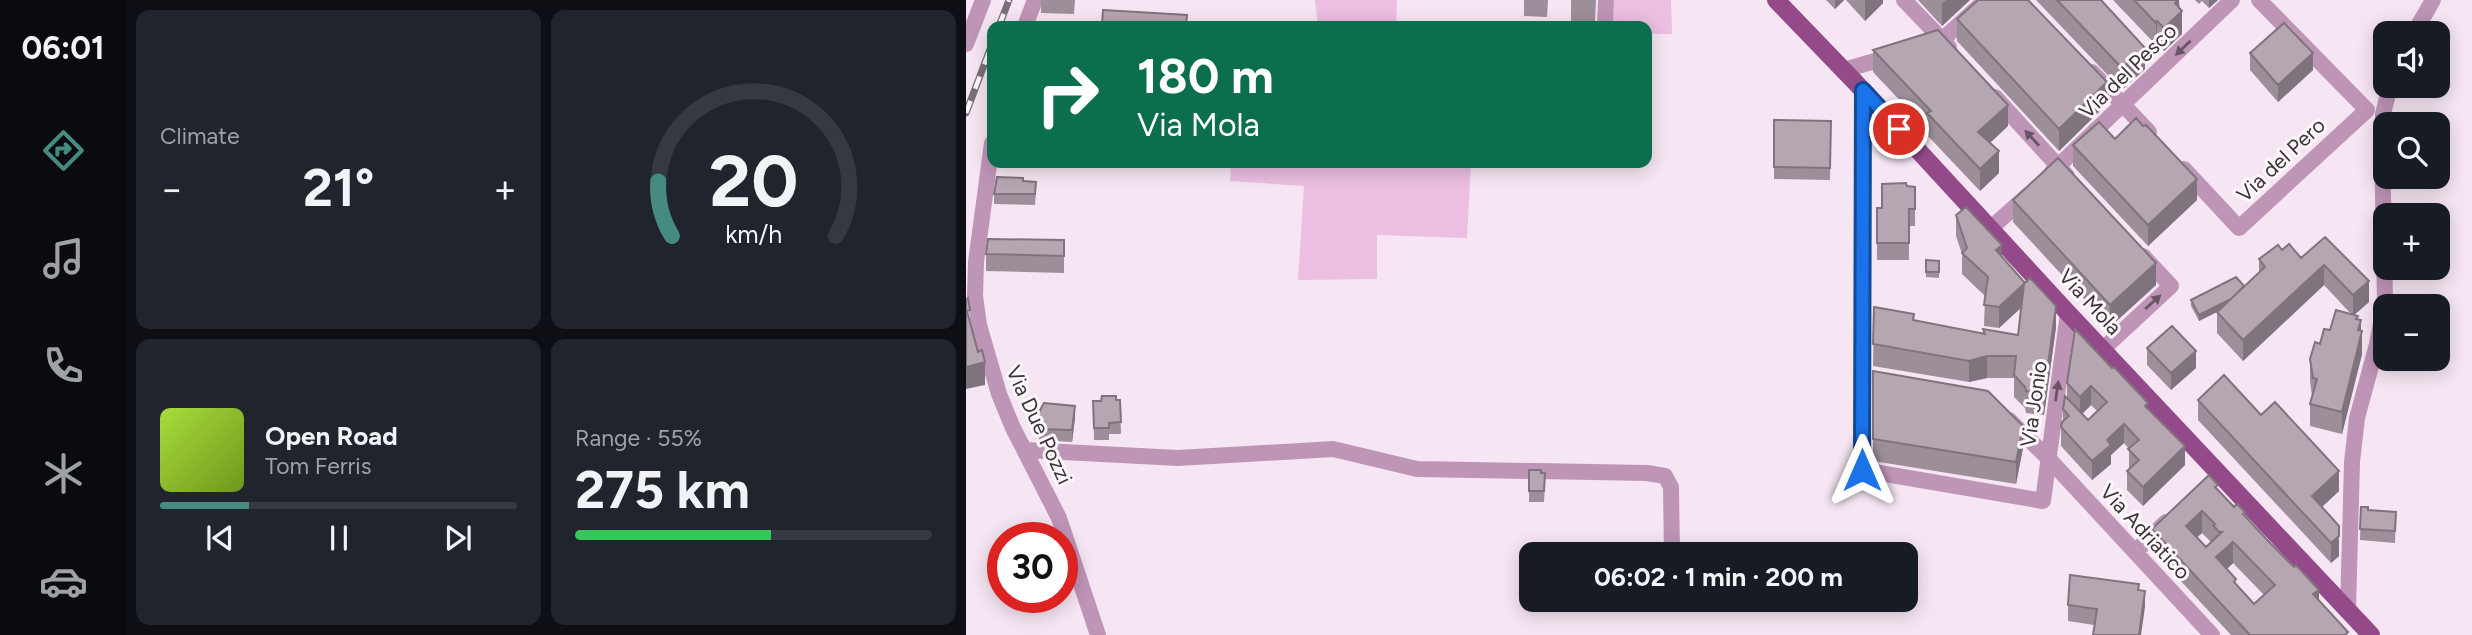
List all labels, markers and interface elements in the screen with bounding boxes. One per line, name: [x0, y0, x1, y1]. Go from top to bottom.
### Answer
street label: Via del Pesco: [2074, 18, 2182, 123]
map controls: [2373, 21, 2450, 371]
button: sound: [2373, 21, 2450, 98]
text: 06:01: [21, 29, 105, 67]
one-way arrow: [2175, 39, 2192, 55]
text: 180 m: [1137, 46, 1274, 105]
icon: right: [1022, 49, 1113, 140]
pin: [1869, 99, 1929, 159]
text: Via Mola: [1137, 106, 1260, 144]
icon: arrive: [1880, 110, 1918, 148]
street label: Via del Pero: [2231, 112, 2330, 207]
button: search: [2373, 112, 2450, 189]
text: Climate: [160, 122, 239, 150]
icon: directions: [39, 126, 88, 175]
one-way arrow: [2024, 129, 2040, 147]
text: 20: [709, 137, 798, 224]
text: 21°: [303, 157, 374, 219]
text: −: [160, 166, 184, 212]
text: +: [493, 166, 517, 212]
button: +: [2373, 203, 2450, 280]
text: km/h: [725, 218, 782, 248]
icon: music: [39, 234, 88, 283]
street label: Via Mola: [2054, 264, 2127, 340]
button: −: [2373, 294, 2450, 371]
one-way arrow: [2144, 295, 2161, 311]
icon: phone: [39, 341, 88, 390]
street label: Via Jonio: [2015, 359, 2052, 449]
street label: Via Due Pozzi: [1001, 362, 1078, 488]
one-way arrow: [2052, 379, 2063, 401]
text: Open Road: [265, 420, 398, 452]
text: Range · 55%: [575, 424, 702, 452]
position arrow: [1825, 433, 1899, 507]
icon: climate: [39, 449, 88, 498]
text: Tom Ferris: [265, 452, 371, 480]
text: 275 km: [575, 459, 750, 521]
street label: Via Adriatico: [2095, 479, 2196, 584]
icon: previous: [201, 519, 239, 557]
icon: pause: [320, 519, 358, 557]
icon: next: [439, 519, 477, 557]
speed limit sign: 30: [987, 522, 1078, 613]
icon: car: [39, 557, 88, 606]
text: 06:02 · 1 min · 200 m: [1594, 561, 1843, 593]

